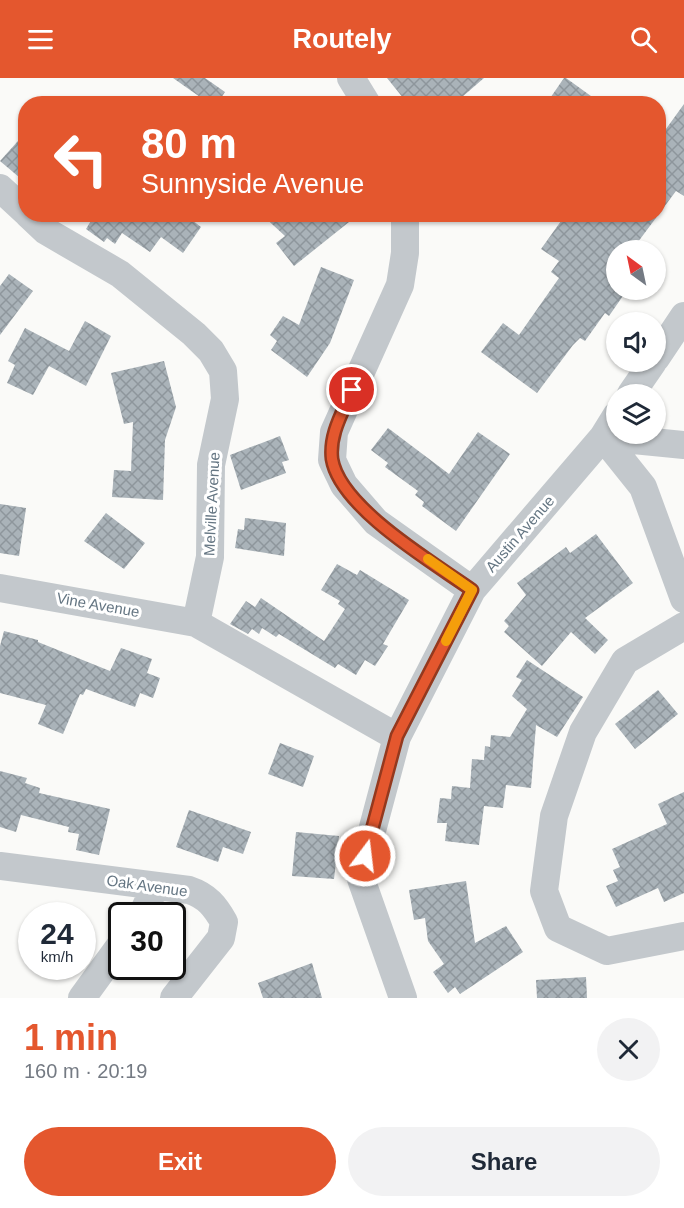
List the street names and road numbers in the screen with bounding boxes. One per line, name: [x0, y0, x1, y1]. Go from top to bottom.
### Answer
street label: Melville Avenue: [200, 452, 223, 556]
street label: Austin Avenue: [482, 492, 557, 575]
street label: Vine Avenue: [55, 589, 141, 620]
street label: Oak Avenue: [106, 871, 189, 900]

